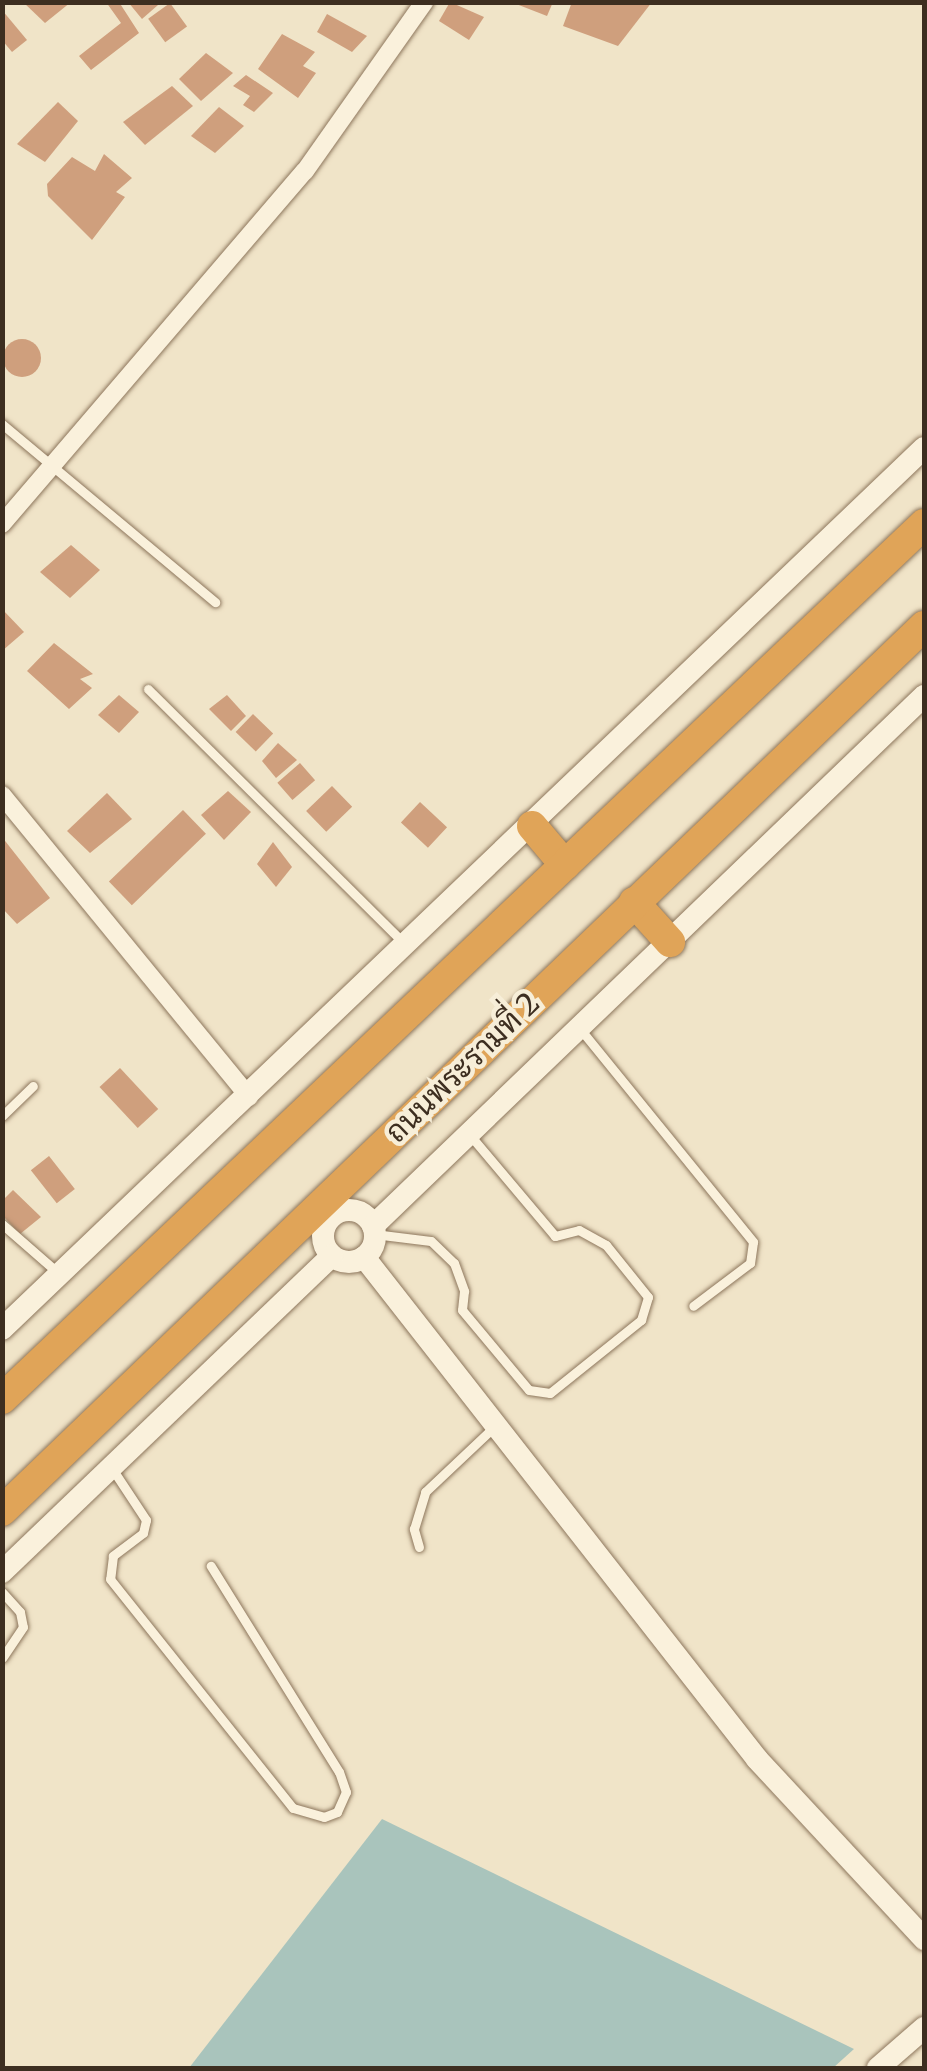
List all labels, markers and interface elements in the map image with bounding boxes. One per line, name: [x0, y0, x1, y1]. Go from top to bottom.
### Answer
street label: ถนนพระรามที่ 2: [378, 985, 546, 1149]

